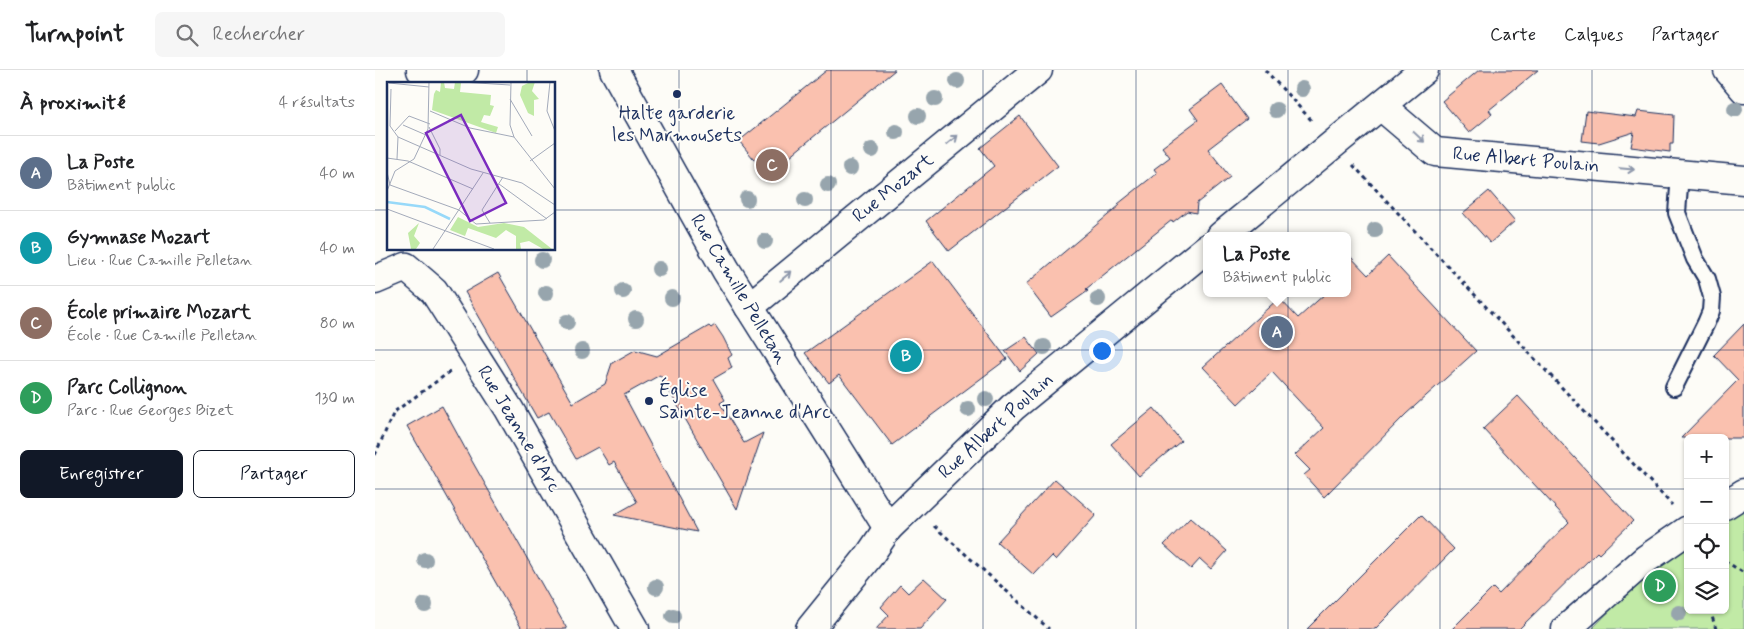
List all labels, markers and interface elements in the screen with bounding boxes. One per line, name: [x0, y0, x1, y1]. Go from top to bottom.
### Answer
search box: [155, 12, 505, 57]
text: Turnpoint: [25, 19, 125, 50]
icon: search: [173, 21, 201, 49]
text: Rechercher: [213, 22, 305, 47]
text: Carte: [1490, 23, 1536, 47]
text: Calques: [1564, 23, 1623, 47]
text: Partager: [1651, 23, 1719, 47]
inset map: [387, 82, 555, 250]
marker: Halte garderie les Marmousets: [671, 88, 683, 100]
text: À proximité: [20, 89, 126, 117]
text: 4 résultats: [279, 92, 355, 113]
place label: Halte garderie les Marmousets: [612, 101, 742, 148]
one-way arrow: [1412, 131, 1425, 143]
one-way arrow: [945, 134, 958, 145]
street label: Rue Albert Poulain: [1452, 141, 1600, 179]
pin: C: [756, 146, 788, 184]
street label: Rue Mozart: [847, 148, 939, 228]
text: La Poste: [67, 150, 135, 175]
text: A: [31, 163, 41, 184]
text: 40 m: [319, 163, 355, 184]
one-way arrow: [1619, 165, 1635, 174]
text: Bâtiment public: [67, 175, 176, 196]
street label: Rue Camille Pelletan: [684, 209, 794, 369]
text: Gymnase Mozart: [67, 225, 210, 250]
popup: [1203, 232, 1351, 297]
text: B: [31, 238, 41, 259]
text: 40 m: [319, 238, 355, 259]
text: La Poste: [1223, 242, 1290, 267]
text: Lieu · Rue Camille Pelletan: [67, 250, 253, 271]
text: Bâtiment public: [1223, 267, 1331, 288]
one-way arrow: [779, 271, 792, 282]
text: École primaire Mozart: [67, 300, 251, 325]
text: C: [30, 313, 42, 334]
text: 80 m: [320, 313, 355, 334]
pin: A: [1261, 313, 1293, 351]
text: École · Rue Camille Pelletan: [67, 325, 257, 346]
pin: B: [890, 337, 922, 375]
your location: [1089, 338, 1115, 364]
street label: Rue Jeanne d'Arc: [471, 361, 567, 497]
street label: Rue Albert Poulain: [933, 367, 1059, 485]
text: Parc Collignon: [67, 375, 187, 400]
place label: Église Sainte-Jeanne d'Arc: [659, 377, 831, 425]
text: D: [30, 388, 42, 409]
text: 130 m: [314, 388, 355, 409]
marker: Église Sainte-Jeanne d'Arc: [643, 395, 655, 407]
text: Parc · Rue Georges Bizet: [67, 400, 234, 421]
map controls: [1684, 434, 1729, 614]
button: +: [1684, 434, 1729, 479]
button: Enregistrer: [20, 450, 183, 498]
button: Partager: [193, 450, 355, 498]
button: −: [1684, 479, 1729, 524]
button: locate: [1684, 524, 1729, 569]
pin: D: [1644, 567, 1676, 605]
button: layers: [1684, 569, 1729, 614]

